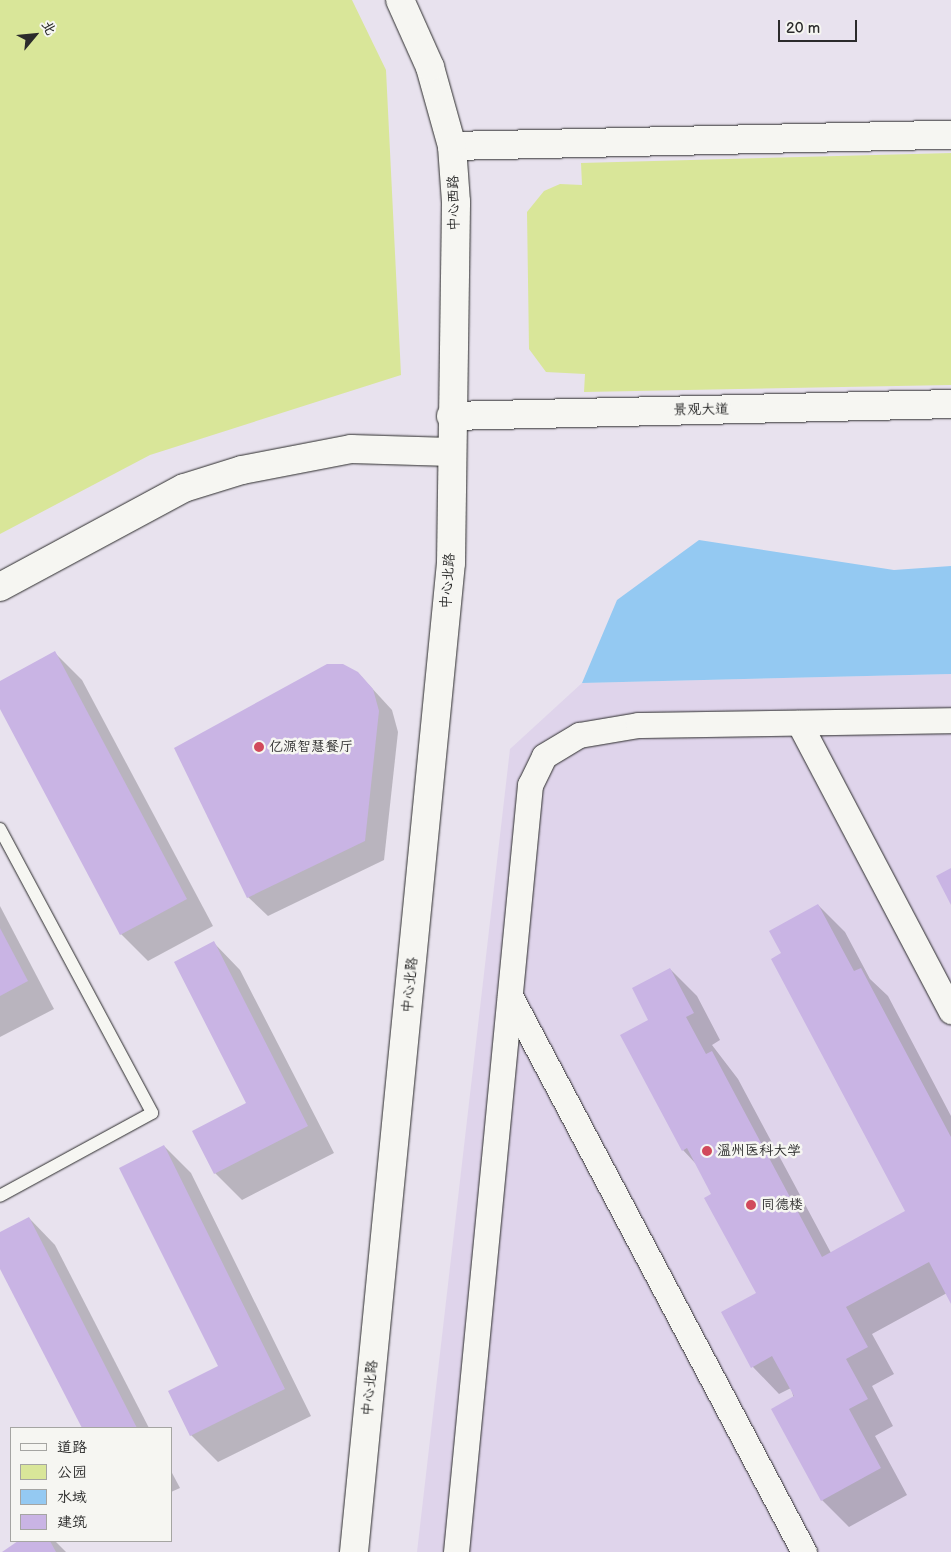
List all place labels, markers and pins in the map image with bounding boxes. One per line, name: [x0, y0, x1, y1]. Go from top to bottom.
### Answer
place label: 亿源智慧餐厅: [269, 739, 353, 755]
marker: 亿源智慧餐厅: [253, 741, 265, 753]
place label: 温州医科大学: [717, 1143, 801, 1159]
marker: 温州医科大学: [701, 1145, 713, 1157]
place label: 同德楼: [761, 1197, 803, 1213]
marker: 同德楼: [745, 1199, 757, 1211]

